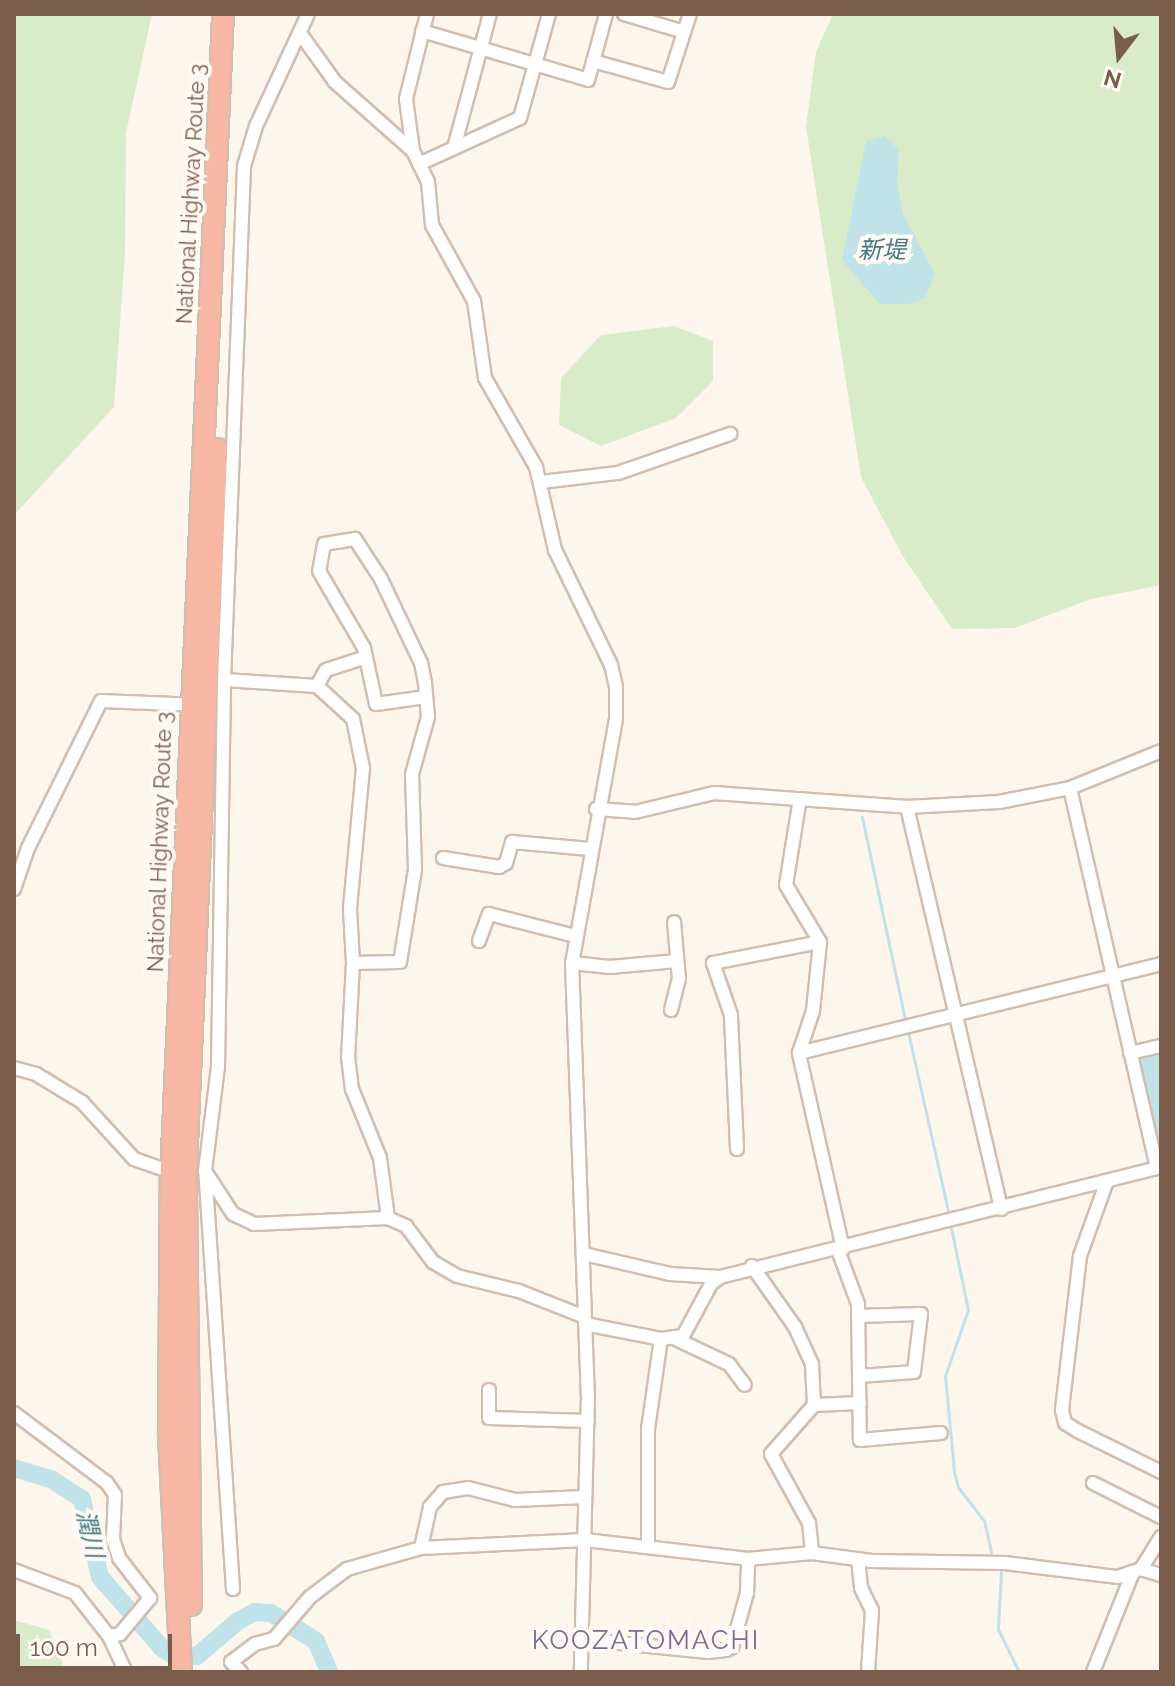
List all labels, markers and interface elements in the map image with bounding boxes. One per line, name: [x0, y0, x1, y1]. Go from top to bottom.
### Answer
north arrow: [1079, 16, 1159, 96]
street label: National Highway Route 3: [171, 62, 211, 326]
text: N: [1101, 64, 1124, 94]
water label: 新堤: [858, 236, 906, 264]
street label: National Highway Route 3: [142, 711, 178, 973]
water label: 潤川: [71, 1507, 109, 1561]
scale bar: [20, 1618, 176, 1668]
district label: KOOZATOMACHI: [532, 1625, 760, 1657]
text: 100 m: [30, 1633, 98, 1662]

